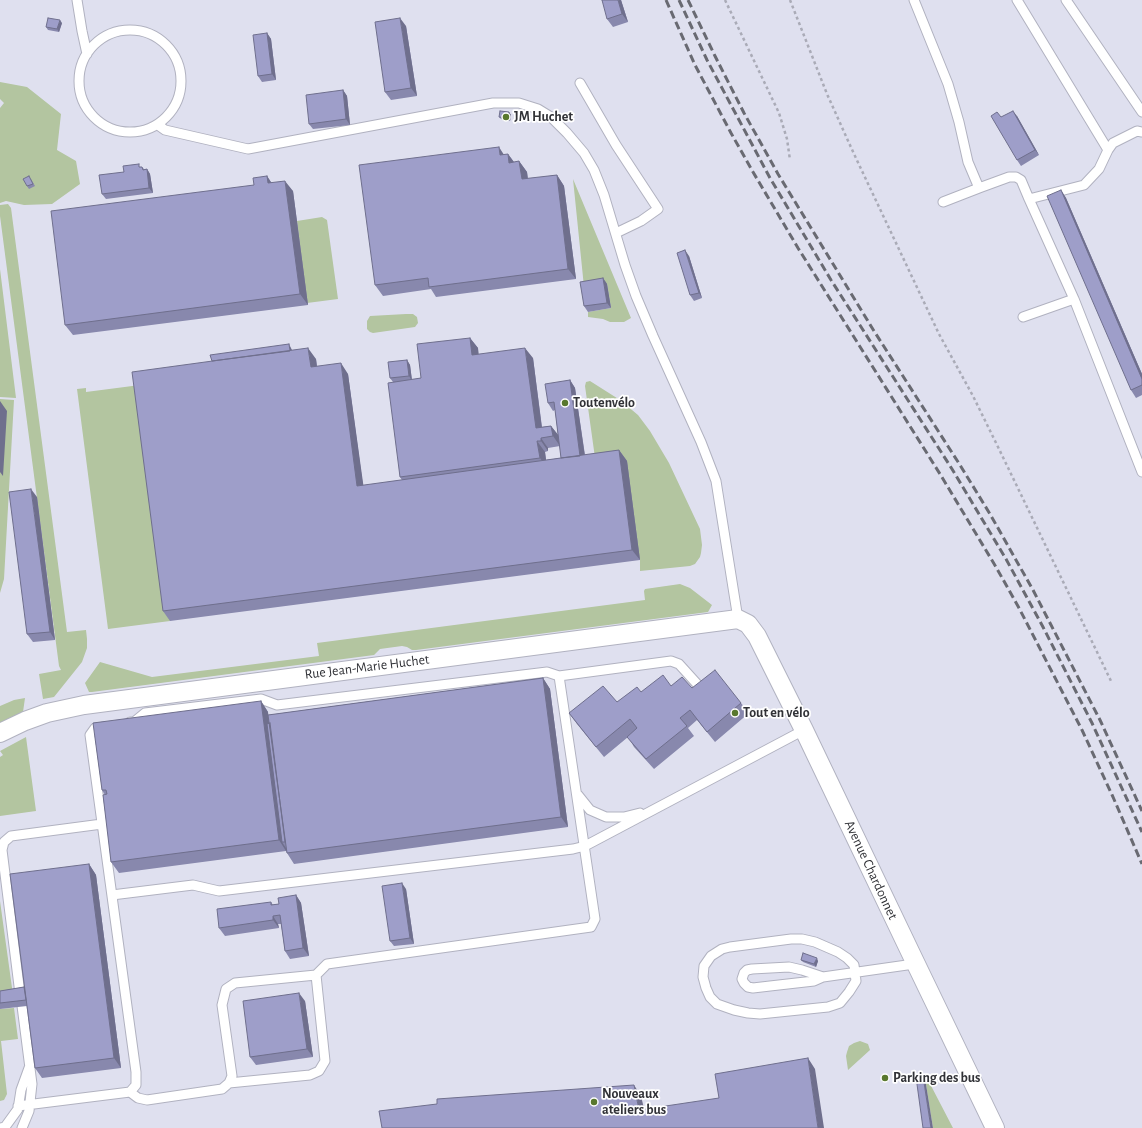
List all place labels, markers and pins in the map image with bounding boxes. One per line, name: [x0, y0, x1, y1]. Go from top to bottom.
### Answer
place label: JM Huchet: [514, 109, 573, 125]
marker: JM Huchet: [501, 112, 511, 122]
place label: Toutenvélo: [573, 395, 635, 411]
marker: Toutenvélo: [560, 398, 570, 408]
place label: Tout en vélo: [743, 705, 810, 721]
marker: Tout en vélo: [730, 708, 740, 718]
place label: Parking des bus: [893, 1070, 980, 1086]
marker: Parking des bus: [880, 1073, 890, 1083]
place label: Nouveaux ateliers bus: [602, 1086, 666, 1118]
marker: Nouveaux ateliers bus: [589, 1097, 599, 1107]

